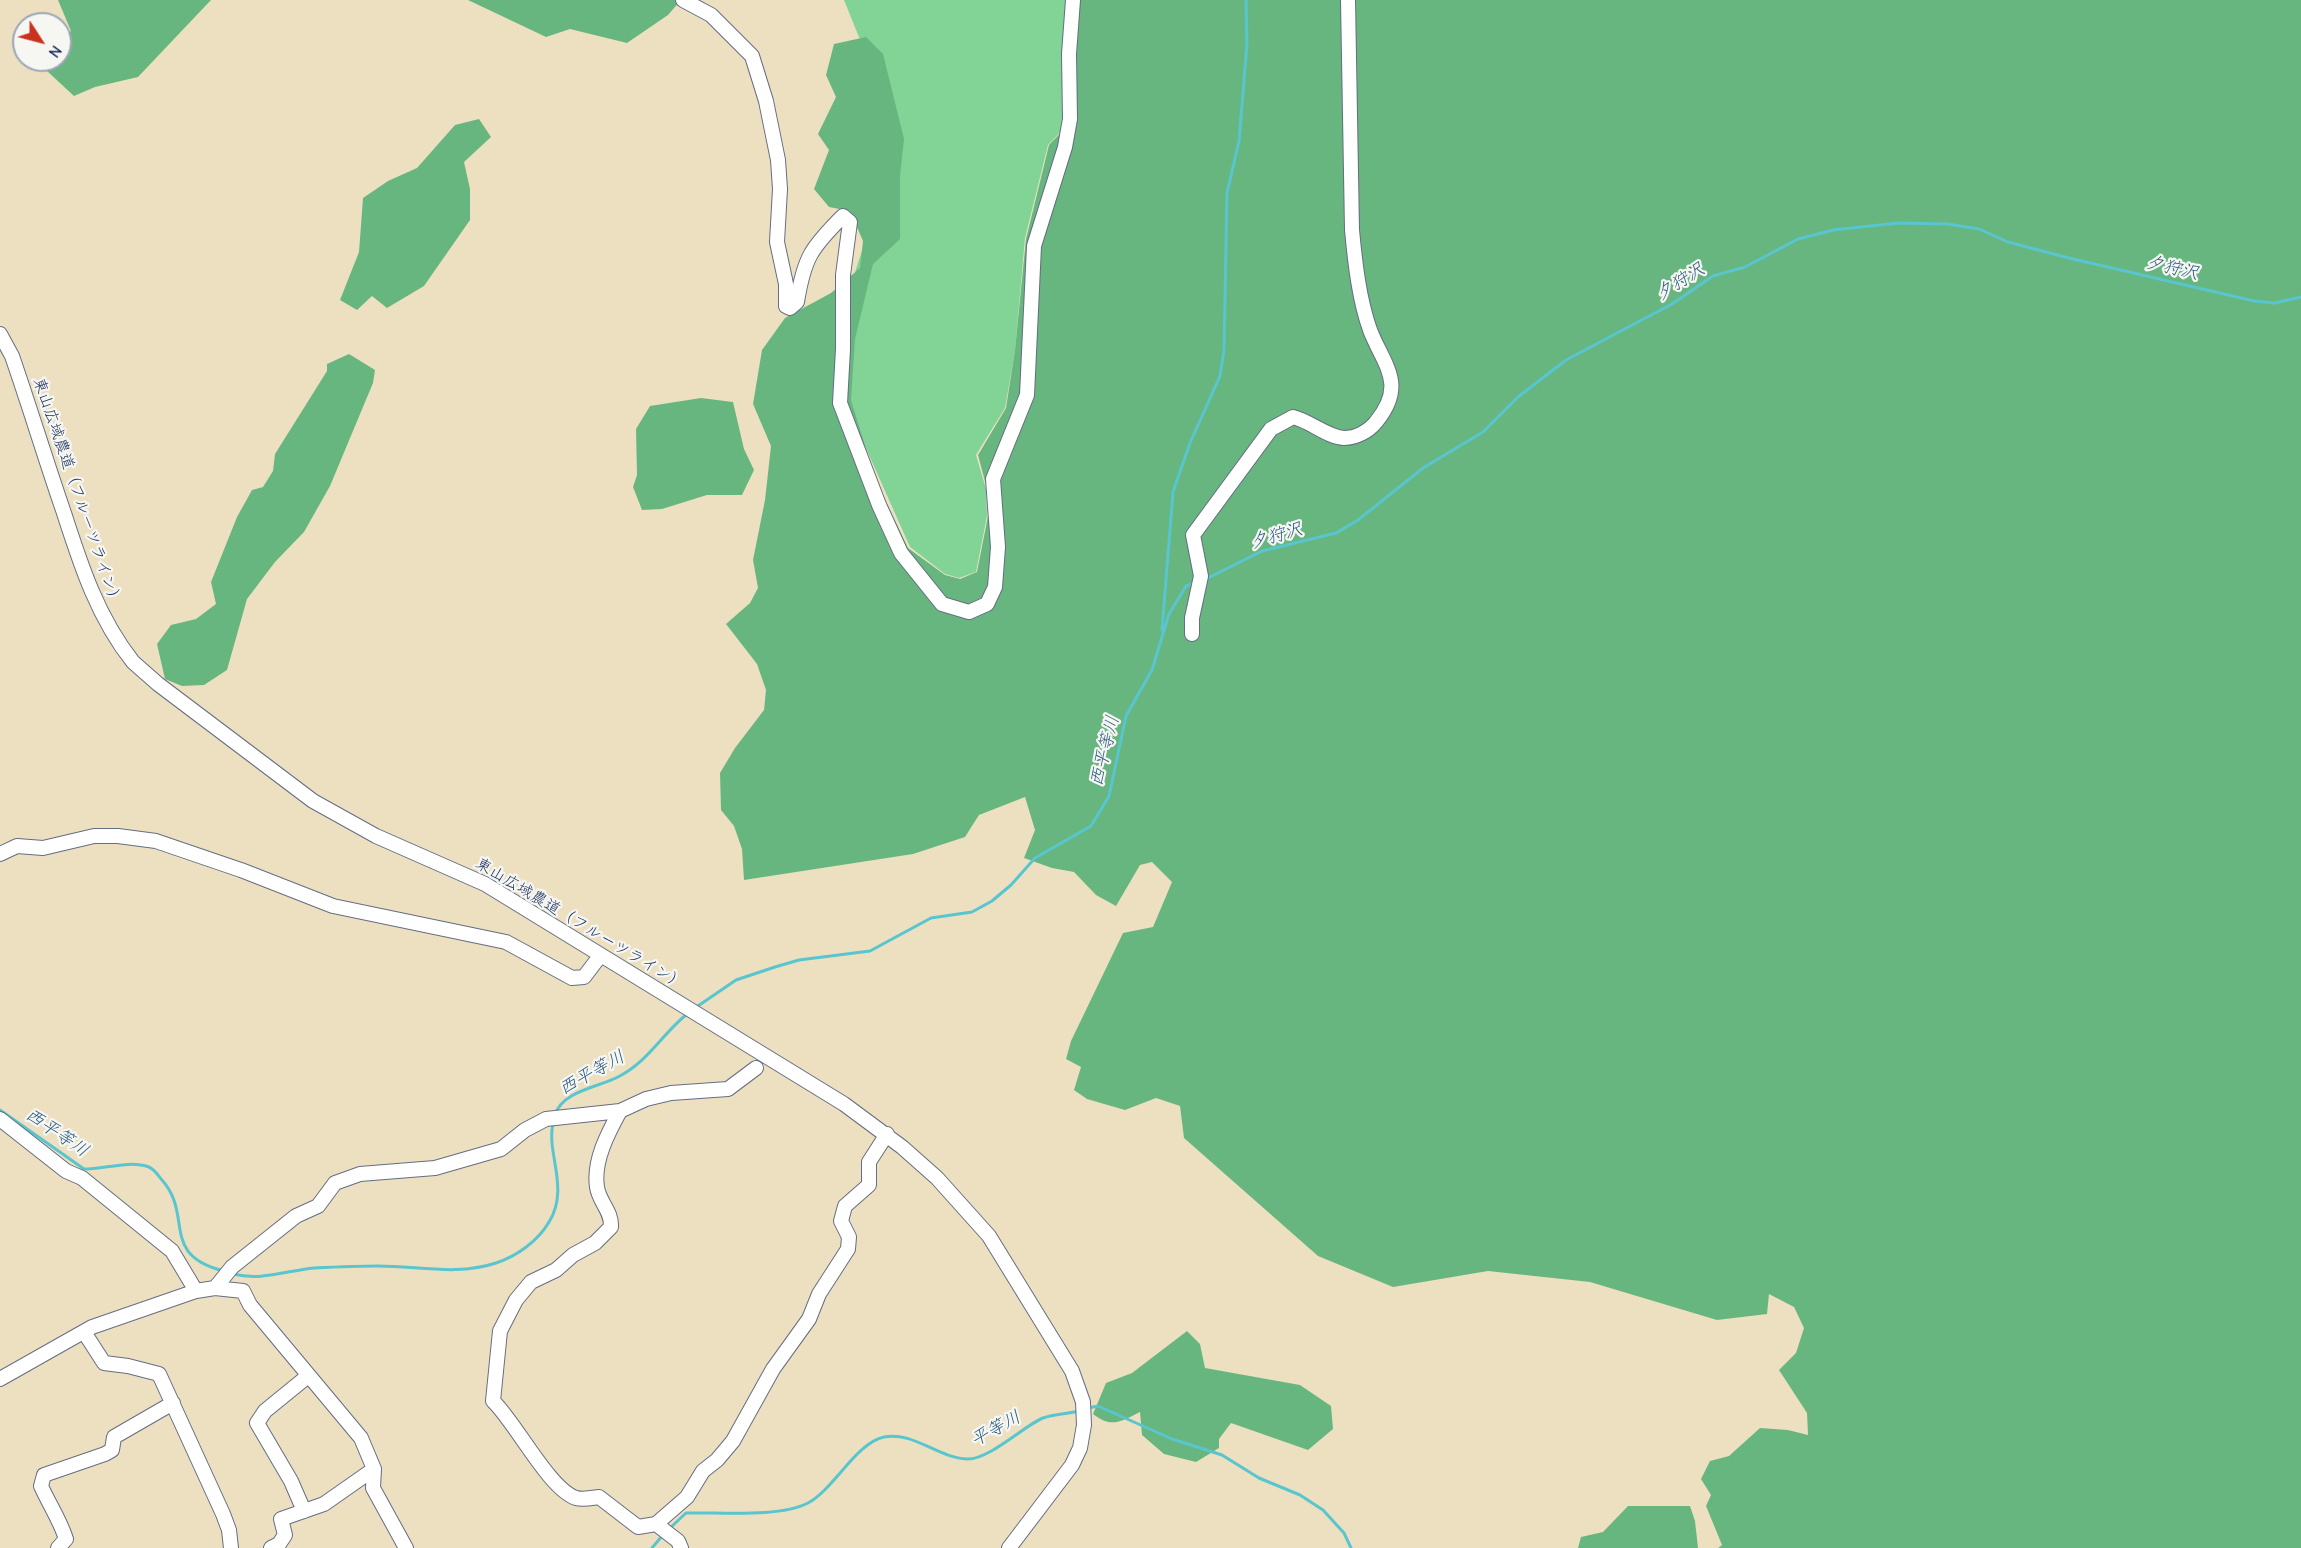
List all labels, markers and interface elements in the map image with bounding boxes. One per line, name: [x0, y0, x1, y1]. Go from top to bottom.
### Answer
north arrow: [12, 12, 72, 72]
text: N: [45, 42, 65, 61]
water label: 夕狩沢: [2143, 251, 2201, 285]
water label: 夕狩沢: [1651, 259, 1709, 305]
street label: 東山広域農道（フルーツライン）: [29, 375, 125, 609]
water label: 夕狩沢: [1247, 518, 1305, 554]
water label: 西平等川: [1086, 713, 1124, 789]
street label: 東山広域農道（フルーツライン）: [472, 854, 688, 994]
water label: 西平等川: [555, 1046, 629, 1100]
water label: 西平等川: [21, 1104, 93, 1162]
water label: 平等川: [967, 1406, 1025, 1452]

